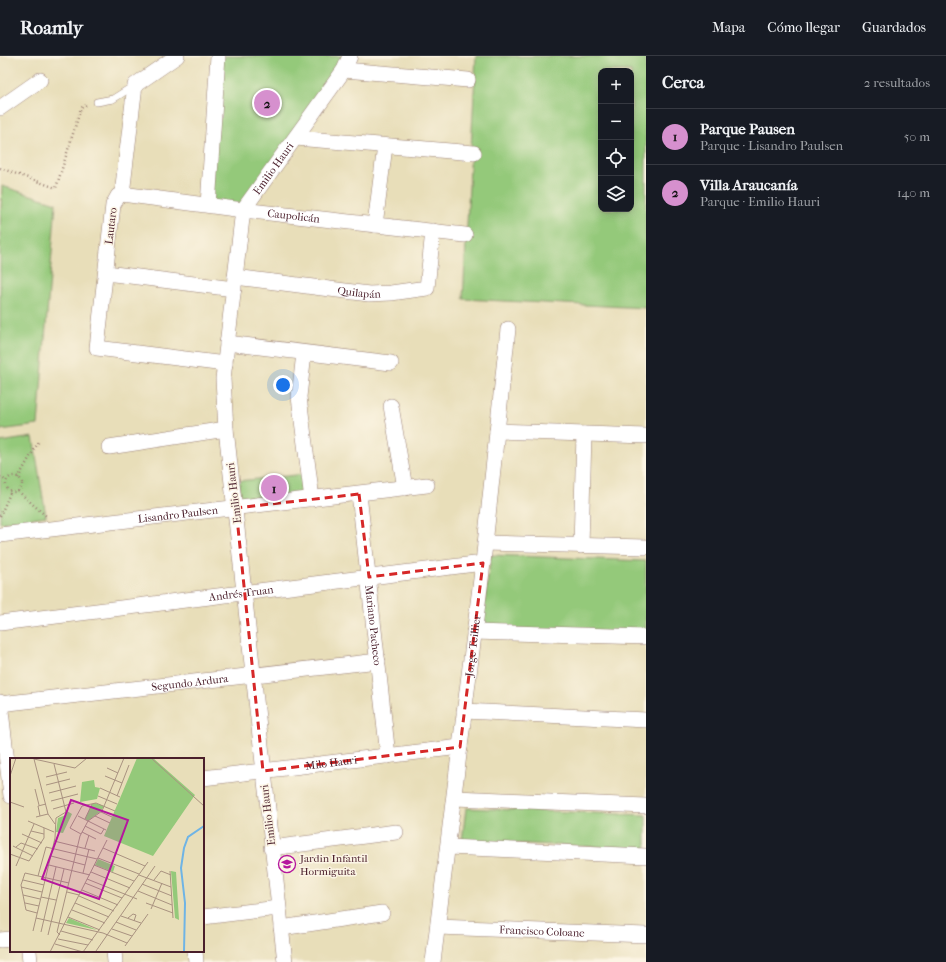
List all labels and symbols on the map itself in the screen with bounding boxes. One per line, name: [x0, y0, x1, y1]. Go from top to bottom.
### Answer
pin: 2: [254, 88, 280, 118]
street label: Emilio Hauri: [250, 139, 297, 197]
street label: Lautaro: [102, 206, 120, 245]
street label: Caupolicán: [267, 206, 321, 225]
street label: Quilapán: [337, 284, 382, 300]
your location: [273, 375, 293, 395]
street label: Emilio Hauri: [224, 461, 244, 524]
pin: 1: [261, 473, 287, 503]
street label: Lisandro Paulsen: [137, 503, 219, 525]
street label: Andrés Truan: [207, 583, 275, 604]
street label: Mariano Pacheco: [363, 584, 384, 667]
street label: Jorge Teillier: [462, 613, 483, 678]
street label: Segundo Ardura: [151, 671, 230, 693]
street label: Milo Hauri: [304, 753, 359, 772]
inset map: [10, 758, 204, 952]
street label: Emilio Hauri: [258, 783, 278, 846]
place label: Jardin Infantil Hormiguita: [299, 852, 367, 878]
school or university icon: Jardin Infantil Hormiguita: [277, 854, 297, 874]
street label: Francisco Coloane: [499, 923, 585, 939]

